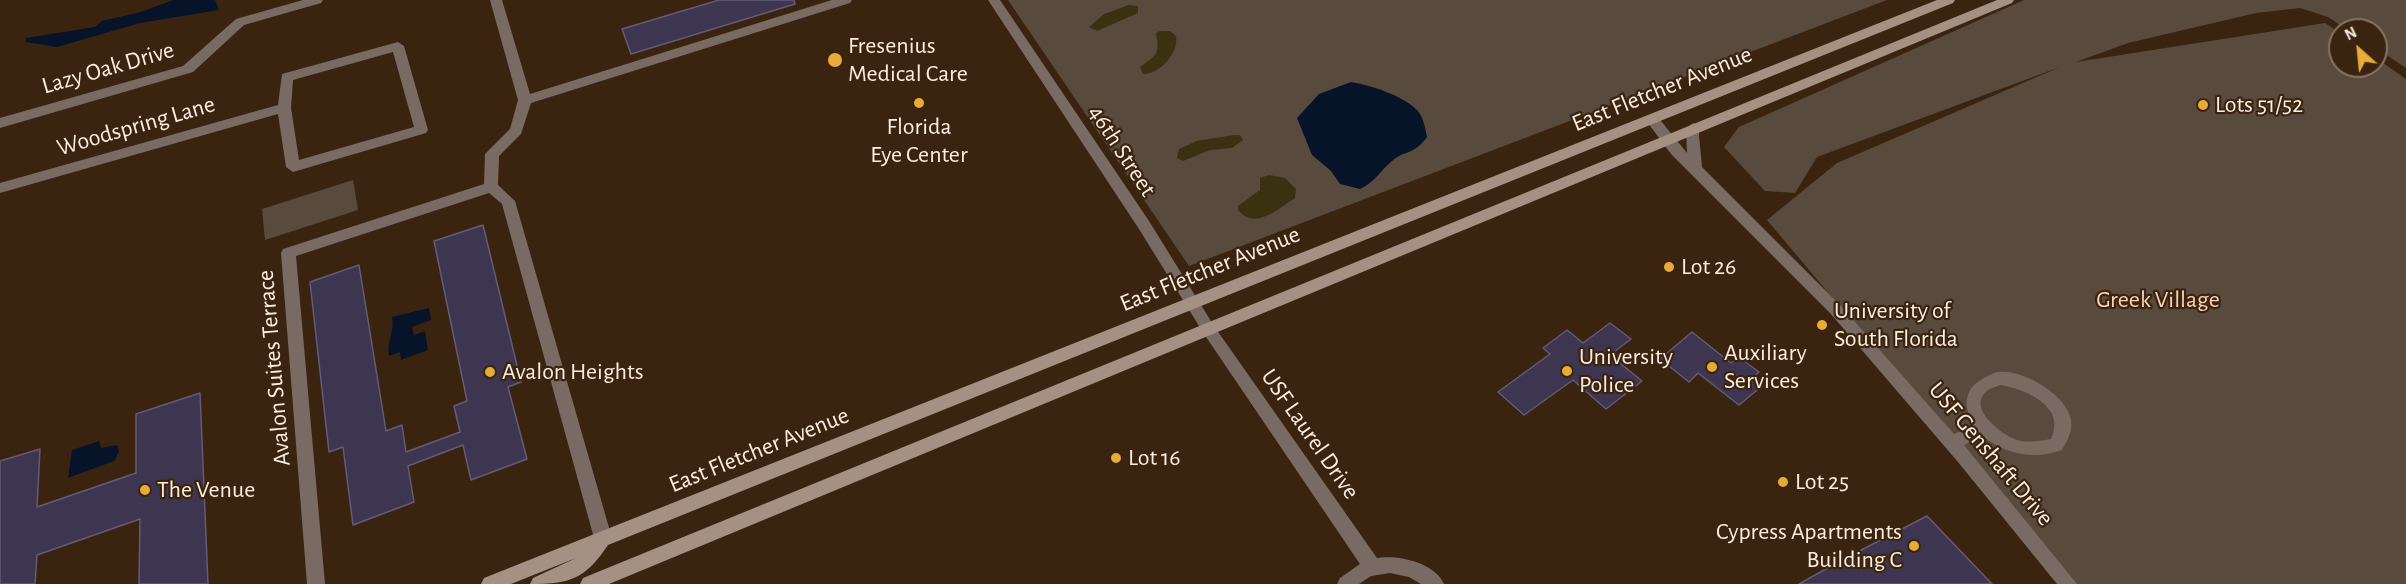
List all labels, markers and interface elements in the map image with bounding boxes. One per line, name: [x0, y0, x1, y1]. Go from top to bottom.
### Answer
north arrow: [2328, 18, 2388, 78]
text: N: [2342, 24, 2359, 43]
place label: Fresenius Medical Care: [848, 32, 968, 88]
street label: Lazy Oak Drive: [39, 35, 177, 101]
street label: East Fletcher Avenue: [1568, 40, 1756, 138]
marker: Fresenius Medical Care: [826, 51, 844, 69]
street label: Woodspring Lane: [54, 90, 218, 162]
place label: Lots 51/52: [2215, 91, 2303, 119]
marker: Florida Eye Center: [912, 96, 926, 110]
marker: Lots 51/52: [2196, 98, 2210, 112]
street label: 46th Street: [1082, 100, 1162, 202]
place label: Florida Eye Center: [870, 113, 968, 169]
street label: East Fletcher Avenue: [1116, 220, 1304, 318]
place label: Lot 26: [1681, 253, 1736, 281]
marker: Lot 26: [1662, 260, 1676, 274]
street label: Avalon Suites Terrace: [251, 269, 297, 467]
park label: Greek Village: [2096, 286, 2220, 314]
place label: University of South Florida: [1834, 297, 1958, 353]
marker: University of South Florida: [1815, 318, 1829, 332]
place label: Auxiliary Services: [1724, 339, 1807, 395]
place label: University Police: [1579, 343, 1673, 399]
place label: Avalon Heights: [502, 358, 644, 386]
marker: Auxiliary Services: [1705, 360, 1719, 374]
street label: USF Laurel Drive: [1254, 363, 1366, 505]
marker: University Police: [1560, 364, 1574, 378]
marker: Avalon Heights: [483, 365, 497, 379]
street label: USF Genshaft Drive: [1922, 376, 2060, 532]
street label: East Fletcher Avenue: [665, 401, 853, 499]
place label: Lot 16: [1128, 444, 1181, 472]
marker: Lot 16: [1109, 451, 1123, 465]
place label: Lot 25: [1795, 468, 1849, 496]
marker: Lot 25: [1776, 475, 1790, 489]
place label: The Venue: [157, 476, 255, 504]
marker: The Venue: [138, 483, 152, 497]
place label: Cypress Apartments Building C: [1716, 518, 1902, 574]
marker: Cypress Apartments Building C: [1907, 539, 1921, 553]

